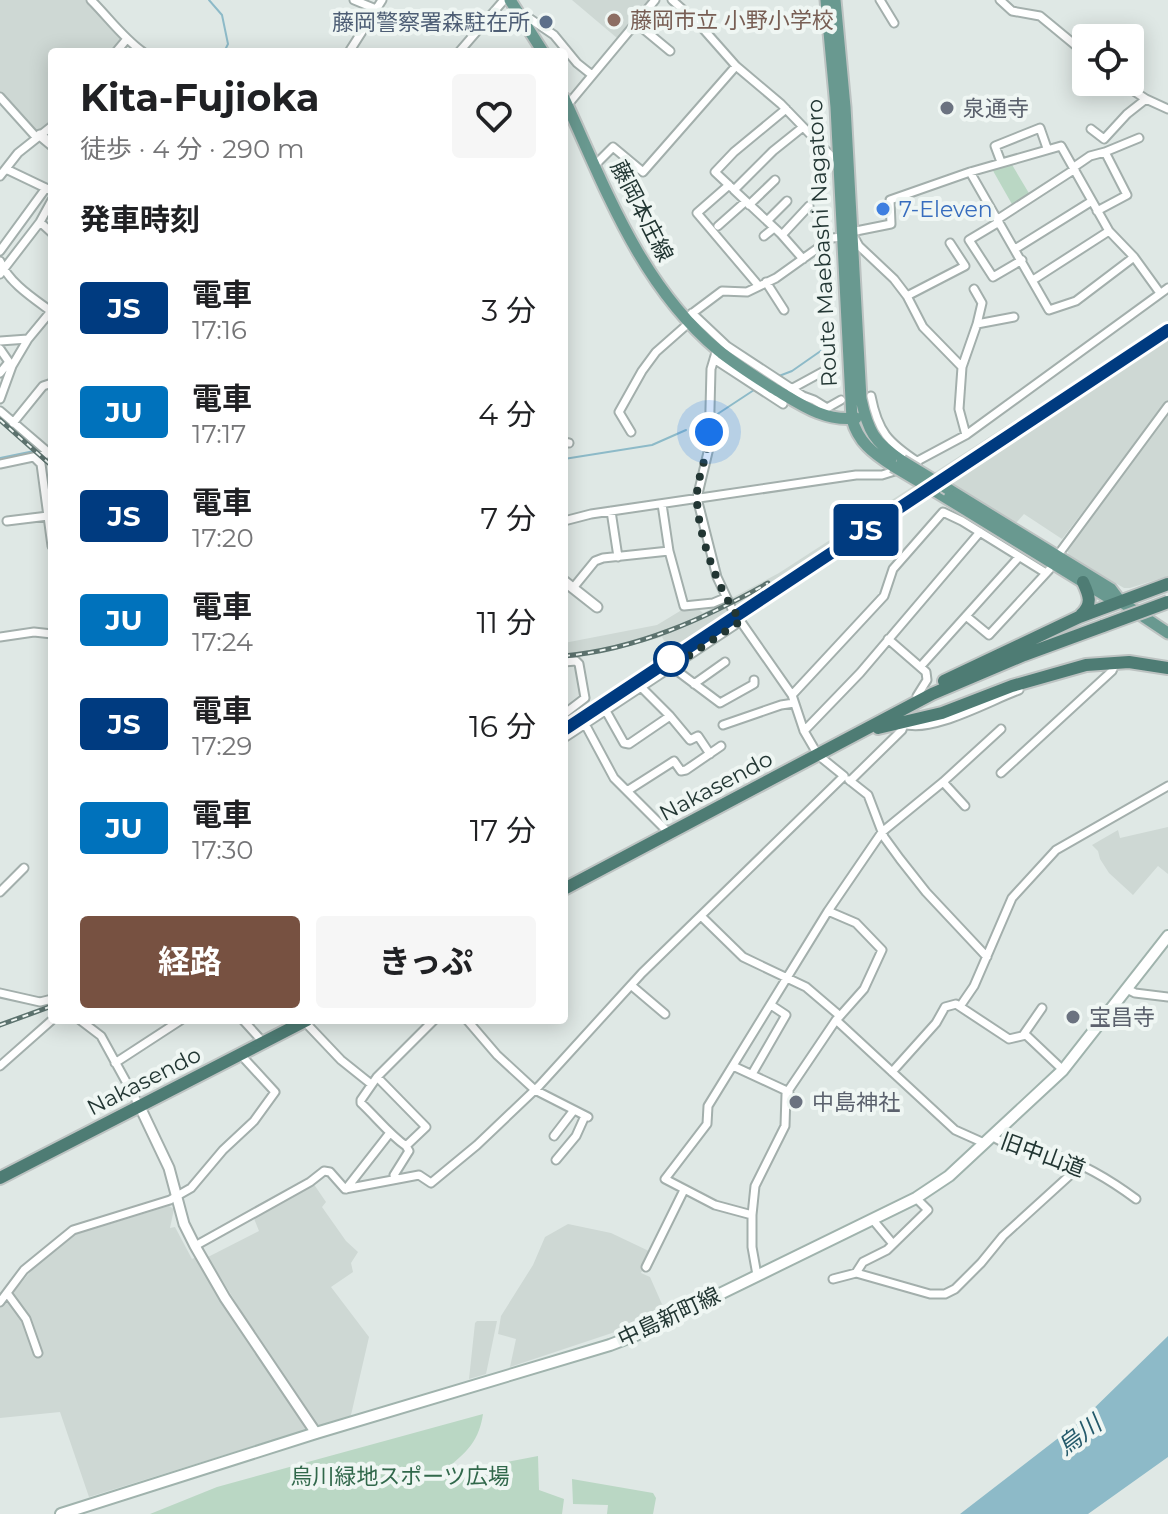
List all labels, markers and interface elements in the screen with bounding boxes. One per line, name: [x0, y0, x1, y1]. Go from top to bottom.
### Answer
place label: 藤岡市立 小野小学校: [630, 7, 834, 34]
place label: 藤岡警察署森駐在所: [332, 9, 530, 36]
marker: 藤岡市立 小野小学校: [605, 11, 623, 29]
marker: 藤岡警察署森駐在所: [537, 13, 555, 31]
map controls: [1072, 24, 1144, 96]
button: locate: [1072, 24, 1144, 96]
text: Kita-Fujioka: [80, 74, 319, 121]
button: heart: [452, 74, 536, 158]
place label: 泉通寺: [963, 95, 1029, 122]
street label: Route Maebashi Nagatoro: [801, 98, 843, 388]
marker: 泉通寺: [938, 99, 956, 117]
text: 徒歩 · 4 分 · 290 m: [80, 133, 305, 165]
street label: 藤岡本庄線: [605, 156, 679, 266]
place label: 7-Eleven: [899, 196, 993, 223]
marker: 7-Eleven: [874, 200, 892, 218]
text: 発車時刻: [80, 201, 200, 238]
text: 電車: [192, 276, 252, 313]
text: JS: [107, 291, 141, 325]
text: 3 分: [481, 292, 536, 329]
text: 17:16: [192, 314, 247, 346]
text: 電車: [192, 380, 252, 417]
text: JU: [105, 395, 143, 429]
text: 4 分: [478, 396, 536, 433]
your location: [689, 412, 729, 452]
text: 17:17: [192, 418, 246, 450]
text: 電車: [192, 484, 252, 521]
text: JS: [107, 499, 141, 533]
text: 7 分: [480, 500, 536, 537]
line badge: JS: [830, 504, 902, 556]
text: JS: [849, 513, 883, 547]
text: 17:20: [192, 522, 254, 554]
text: 電車: [192, 588, 252, 625]
text: JU: [105, 603, 143, 637]
text: 11 分: [476, 604, 536, 641]
text: 17:24: [192, 626, 253, 658]
unlabelled marker: [654, 642, 688, 676]
text: 電車: [192, 692, 252, 729]
text: JS: [107, 707, 141, 741]
text: 16 分: [469, 708, 536, 745]
text: 17:29: [192, 730, 252, 762]
street label: Nakasendo: [655, 745, 777, 827]
text: 電車: [192, 796, 252, 833]
text: JU: [105, 811, 143, 845]
text: 17 分: [470, 812, 536, 849]
text: 17:30: [192, 834, 254, 866]
button: 経路: [80, 916, 300, 1008]
button: きっぷ: [316, 916, 536, 1008]
place label: 宝昌寺: [1089, 1004, 1155, 1031]
marker: 宝昌寺: [1064, 1008, 1082, 1026]
street label: Nakasendo: [82, 1041, 206, 1121]
place label: 中島神社: [812, 1089, 900, 1116]
marker: 中島神社: [787, 1093, 805, 1111]
street label: 旧中山道: [997, 1127, 1089, 1183]
street label: 中島新町線: [613, 1282, 725, 1352]
water label: 烏川: [1051, 1407, 1109, 1461]
park label: 烏川緑地スポーツ広場: [290, 1463, 510, 1490]

